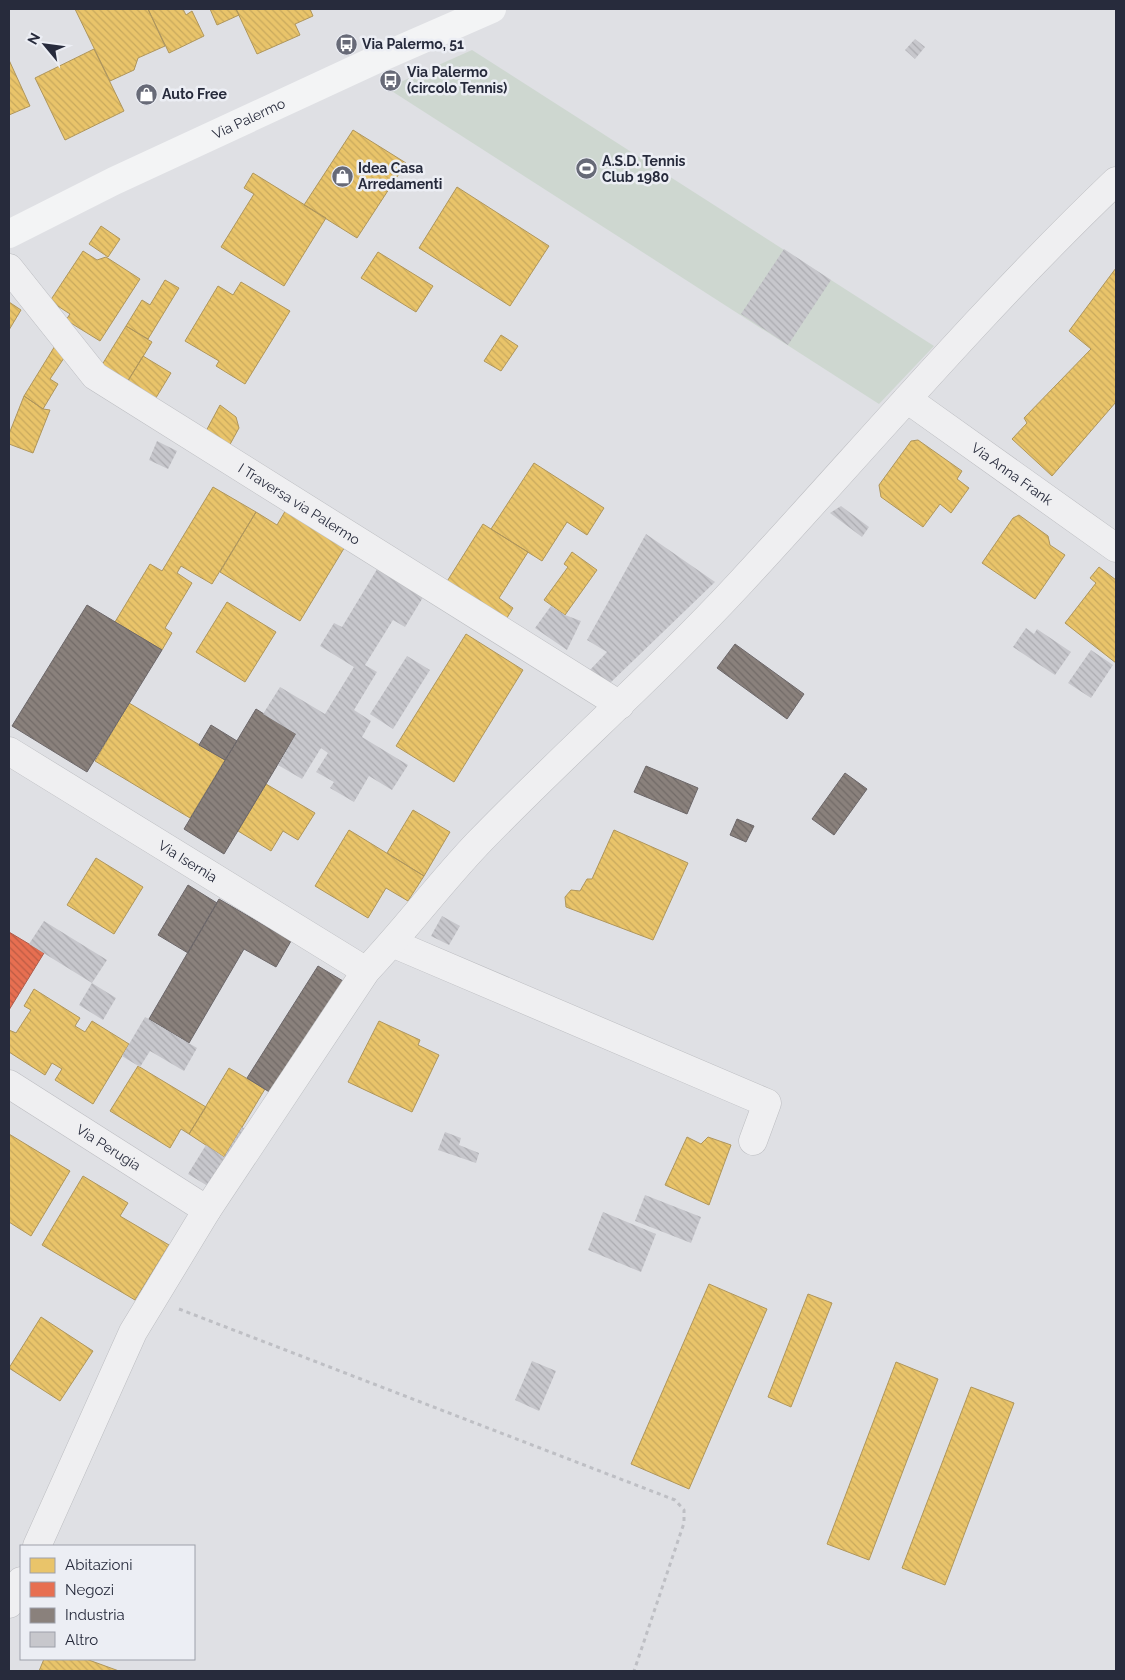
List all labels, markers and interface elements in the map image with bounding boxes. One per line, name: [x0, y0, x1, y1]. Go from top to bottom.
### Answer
north arrow: [20, 20, 70, 70]
text: N: [24, 30, 43, 47]
bus stop icon: Via Palermo, 51: [334, 32, 358, 56]
place label: Via Palermo, 51: [362, 36, 464, 52]
place label: Via Palermo (circolo Tennis): [407, 64, 507, 96]
bus stop icon: Via Palermo (circolo Tennis): [379, 68, 403, 92]
shop icon: Auto Free: [134, 82, 158, 106]
place label: Auto Free: [162, 86, 227, 102]
street label: Via Palermo: [210, 95, 287, 142]
place label: A.S.D. Tennis Club 1980: [602, 153, 685, 185]
sports icon: A.S.D. Tennis Club 1980: [574, 157, 598, 181]
place label: Idea Casa Arredamenti: [358, 160, 442, 192]
shop icon: Idea Casa Arredamenti: [330, 164, 354, 188]
street label: Via Anna Frank: [968, 439, 1056, 509]
street label: I Traversa via Palermo: [235, 460, 363, 548]
street label: Via Isernia: [155, 837, 220, 885]
street label: Via Perugia: [73, 1121, 144, 1174]
legend: [20, 1545, 195, 1660]
text: Abitazioni: [65, 1556, 132, 1574]
text: Negozi: [65, 1581, 114, 1599]
text: Industria: [65, 1606, 125, 1624]
text: Altro: [65, 1631, 98, 1649]

